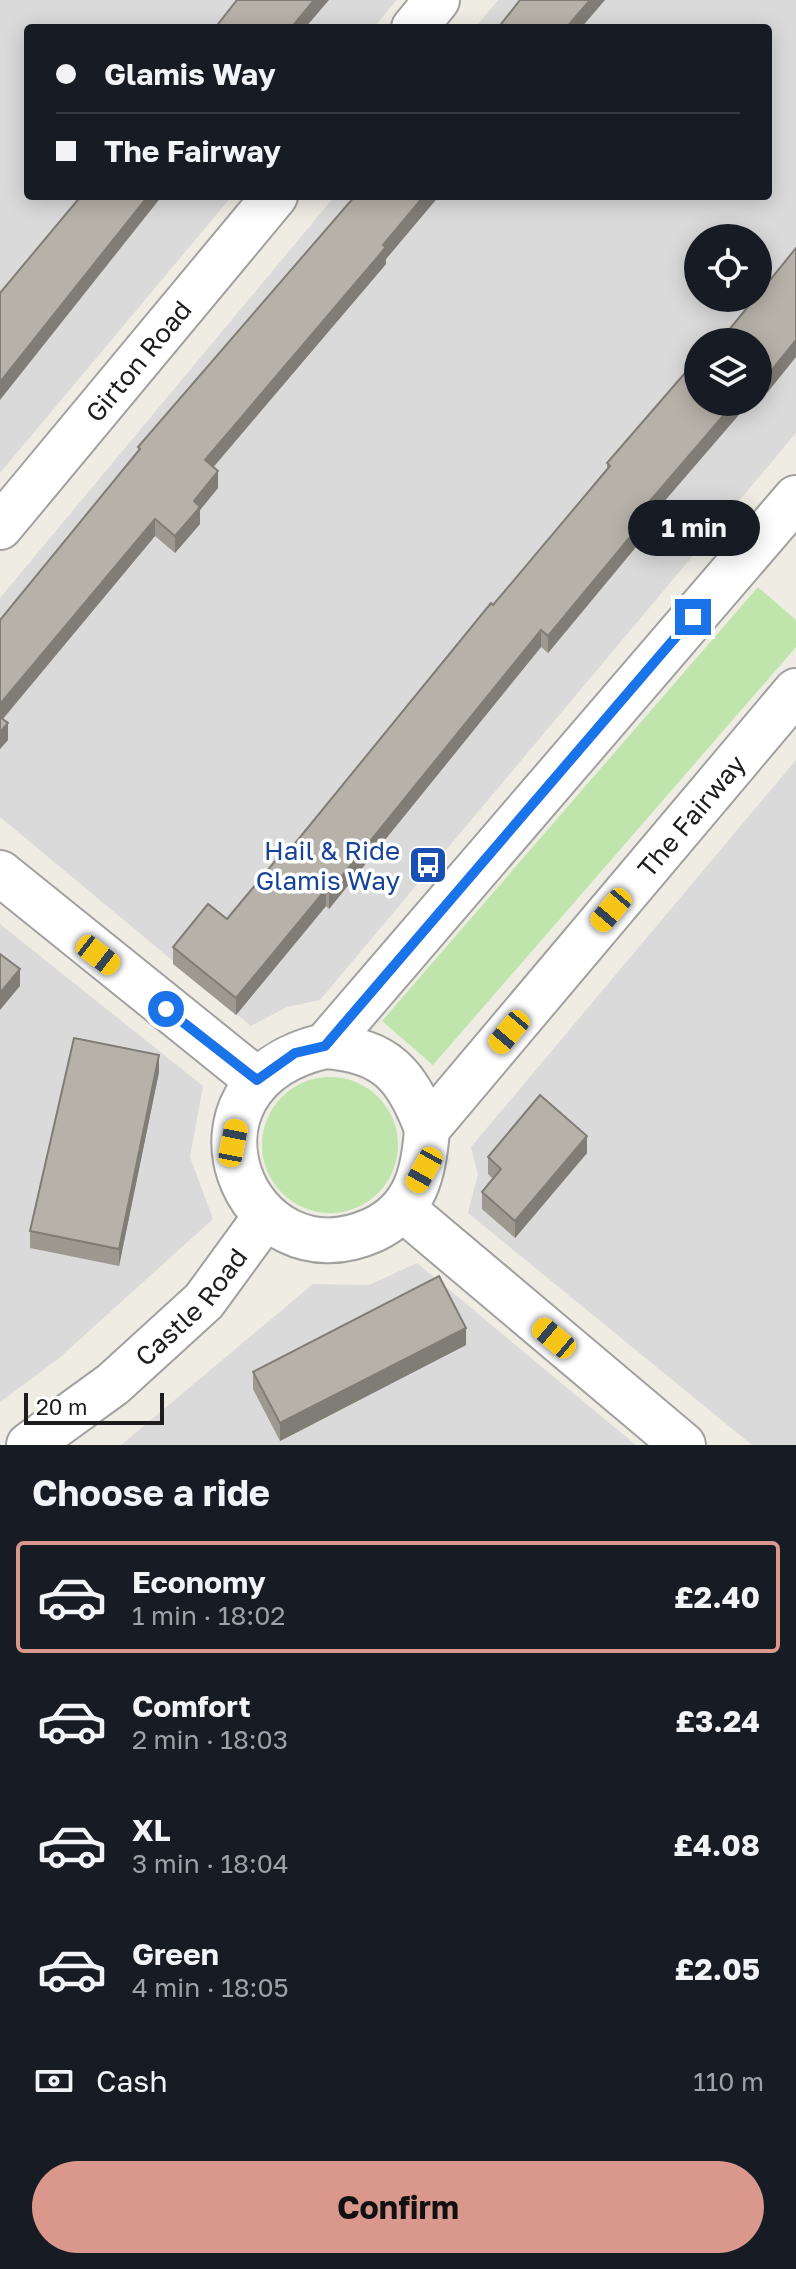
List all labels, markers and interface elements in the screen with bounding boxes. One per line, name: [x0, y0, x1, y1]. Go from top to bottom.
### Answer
text: Glamis Way: [104, 56, 276, 92]
text: The Fairway: [104, 133, 281, 169]
map controls: [684, 224, 772, 416]
button: locate: [684, 224, 772, 312]
street label: Girton Road: [79, 294, 197, 428]
button: layers: [684, 328, 772, 416]
callout: 1 min: [627, 501, 759, 557]
text: 1 min: [661, 512, 727, 543]
route end: [675, 599, 711, 635]
street label: The Fairway: [631, 748, 752, 883]
place label: Hail & Ride Glamis Way: [256, 835, 400, 896]
bus stop icon: Hail & Ride Glamis Way: [407, 844, 449, 886]
car: [586, 884, 636, 936]
car: [72, 931, 124, 979]
route start: [148, 991, 184, 1027]
car: [484, 1006, 534, 1058]
car: [217, 1117, 249, 1169]
car: [402, 1143, 446, 1197]
street label: Castle Road: [129, 1242, 253, 1372]
car: [528, 1313, 580, 1363]
scale bar: [24, 1389, 164, 1425]
text: 20 m: [36, 1393, 87, 1420]
text: Choose a ride: [32, 1471, 270, 1514]
icon: car: [36, 1561, 108, 1633]
text: Economy: [132, 1564, 266, 1600]
text: £2.40: [674, 1579, 760, 1615]
text: 1 min · 18:02: [132, 1600, 285, 1631]
icon: car: [36, 1685, 108, 1757]
text: Comfort: [132, 1688, 251, 1724]
text: £3.24: [675, 1703, 760, 1739]
text: 2 min · 18:03: [132, 1724, 288, 1755]
icon: car: [36, 1809, 108, 1881]
text: XL: [132, 1812, 171, 1848]
text: £4.08: [673, 1827, 760, 1863]
text: 3 min · 18:04: [132, 1848, 289, 1879]
icon: car: [36, 1933, 108, 2005]
text: Green: [132, 1936, 219, 1972]
text: £2.05: [675, 1951, 760, 1987]
text: 4 min · 18:05: [132, 1972, 289, 2003]
icon: cash: [32, 2059, 76, 2103]
text: Cash: [96, 2063, 168, 2099]
text: 110 m: [693, 2066, 764, 2097]
button: Confirm: [32, 2161, 764, 2253]

